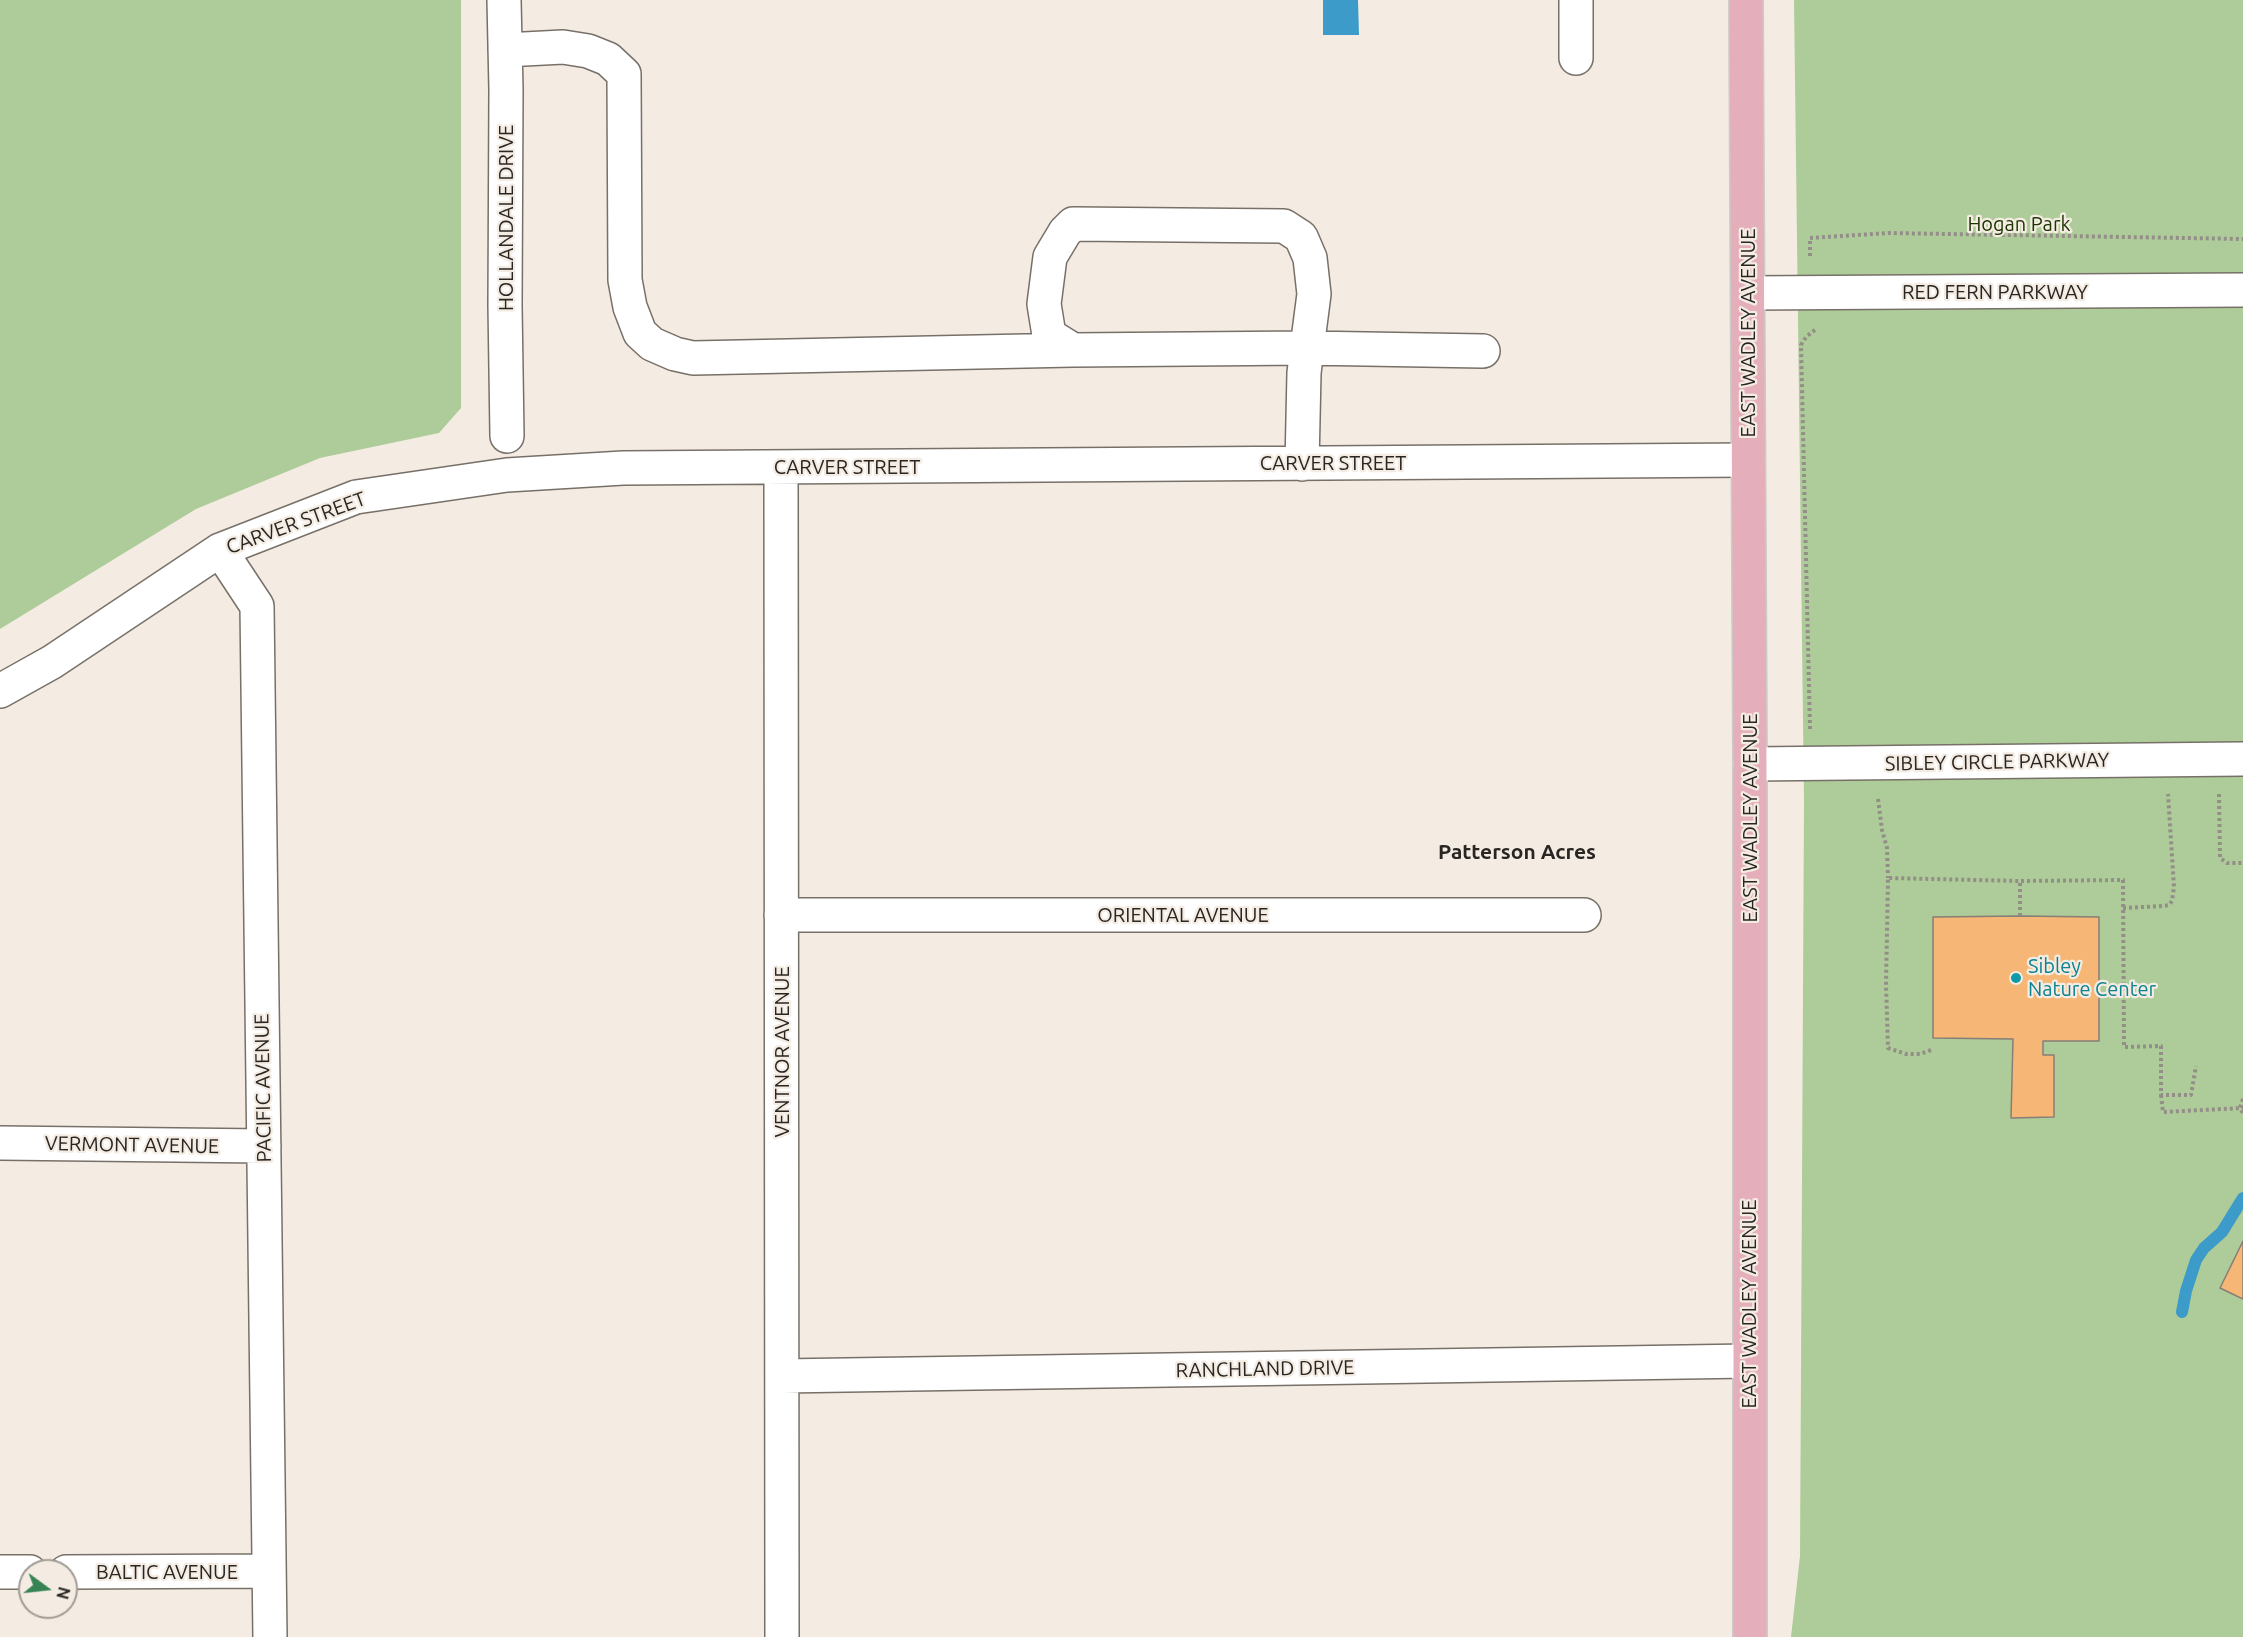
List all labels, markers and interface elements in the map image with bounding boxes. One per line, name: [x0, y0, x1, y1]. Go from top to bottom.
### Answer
street label: HOLLANDALE DRIVE: [494, 125, 518, 311]
park label: Hogan Park: [1967, 212, 2071, 236]
street label: EAST WADLEY AVENUE: [1736, 229, 1760, 437]
street label: RED FERN PARKWAY: [1902, 280, 2088, 304]
street label: CARVER STREET: [1260, 451, 1406, 475]
street label: CARVER STREET: [774, 455, 920, 479]
street label: CARVER STREET: [223, 487, 369, 559]
street label: EAST WADLEY AVENUE: [1738, 714, 1762, 922]
street label: SIBLEY CIRCLE PARKWAY: [1885, 748, 2109, 776]
district label: Patterson Acres: [1438, 839, 1596, 865]
street label: ORIENTAL AVENUE: [1097, 903, 1269, 927]
place label: Sibley Nature Center: [2028, 954, 2156, 1001]
street label: VENTNOR AVENUE: [770, 966, 794, 1138]
marker: Sibley Nature Center: [2009, 971, 2023, 985]
street label: PACIFIC AVENUE: [250, 1013, 276, 1163]
street label: VERMONT AVENUE: [45, 1131, 219, 1159]
street label: EAST WADLEY AVENUE: [1737, 1200, 1761, 1408]
street label: RANCHLAND DRIVE: [1175, 1355, 1355, 1383]
north arrow: [18, 1559, 78, 1619]
street label: BALTIC AVENUE: [96, 1560, 238, 1584]
text: N: [53, 1585, 74, 1601]

